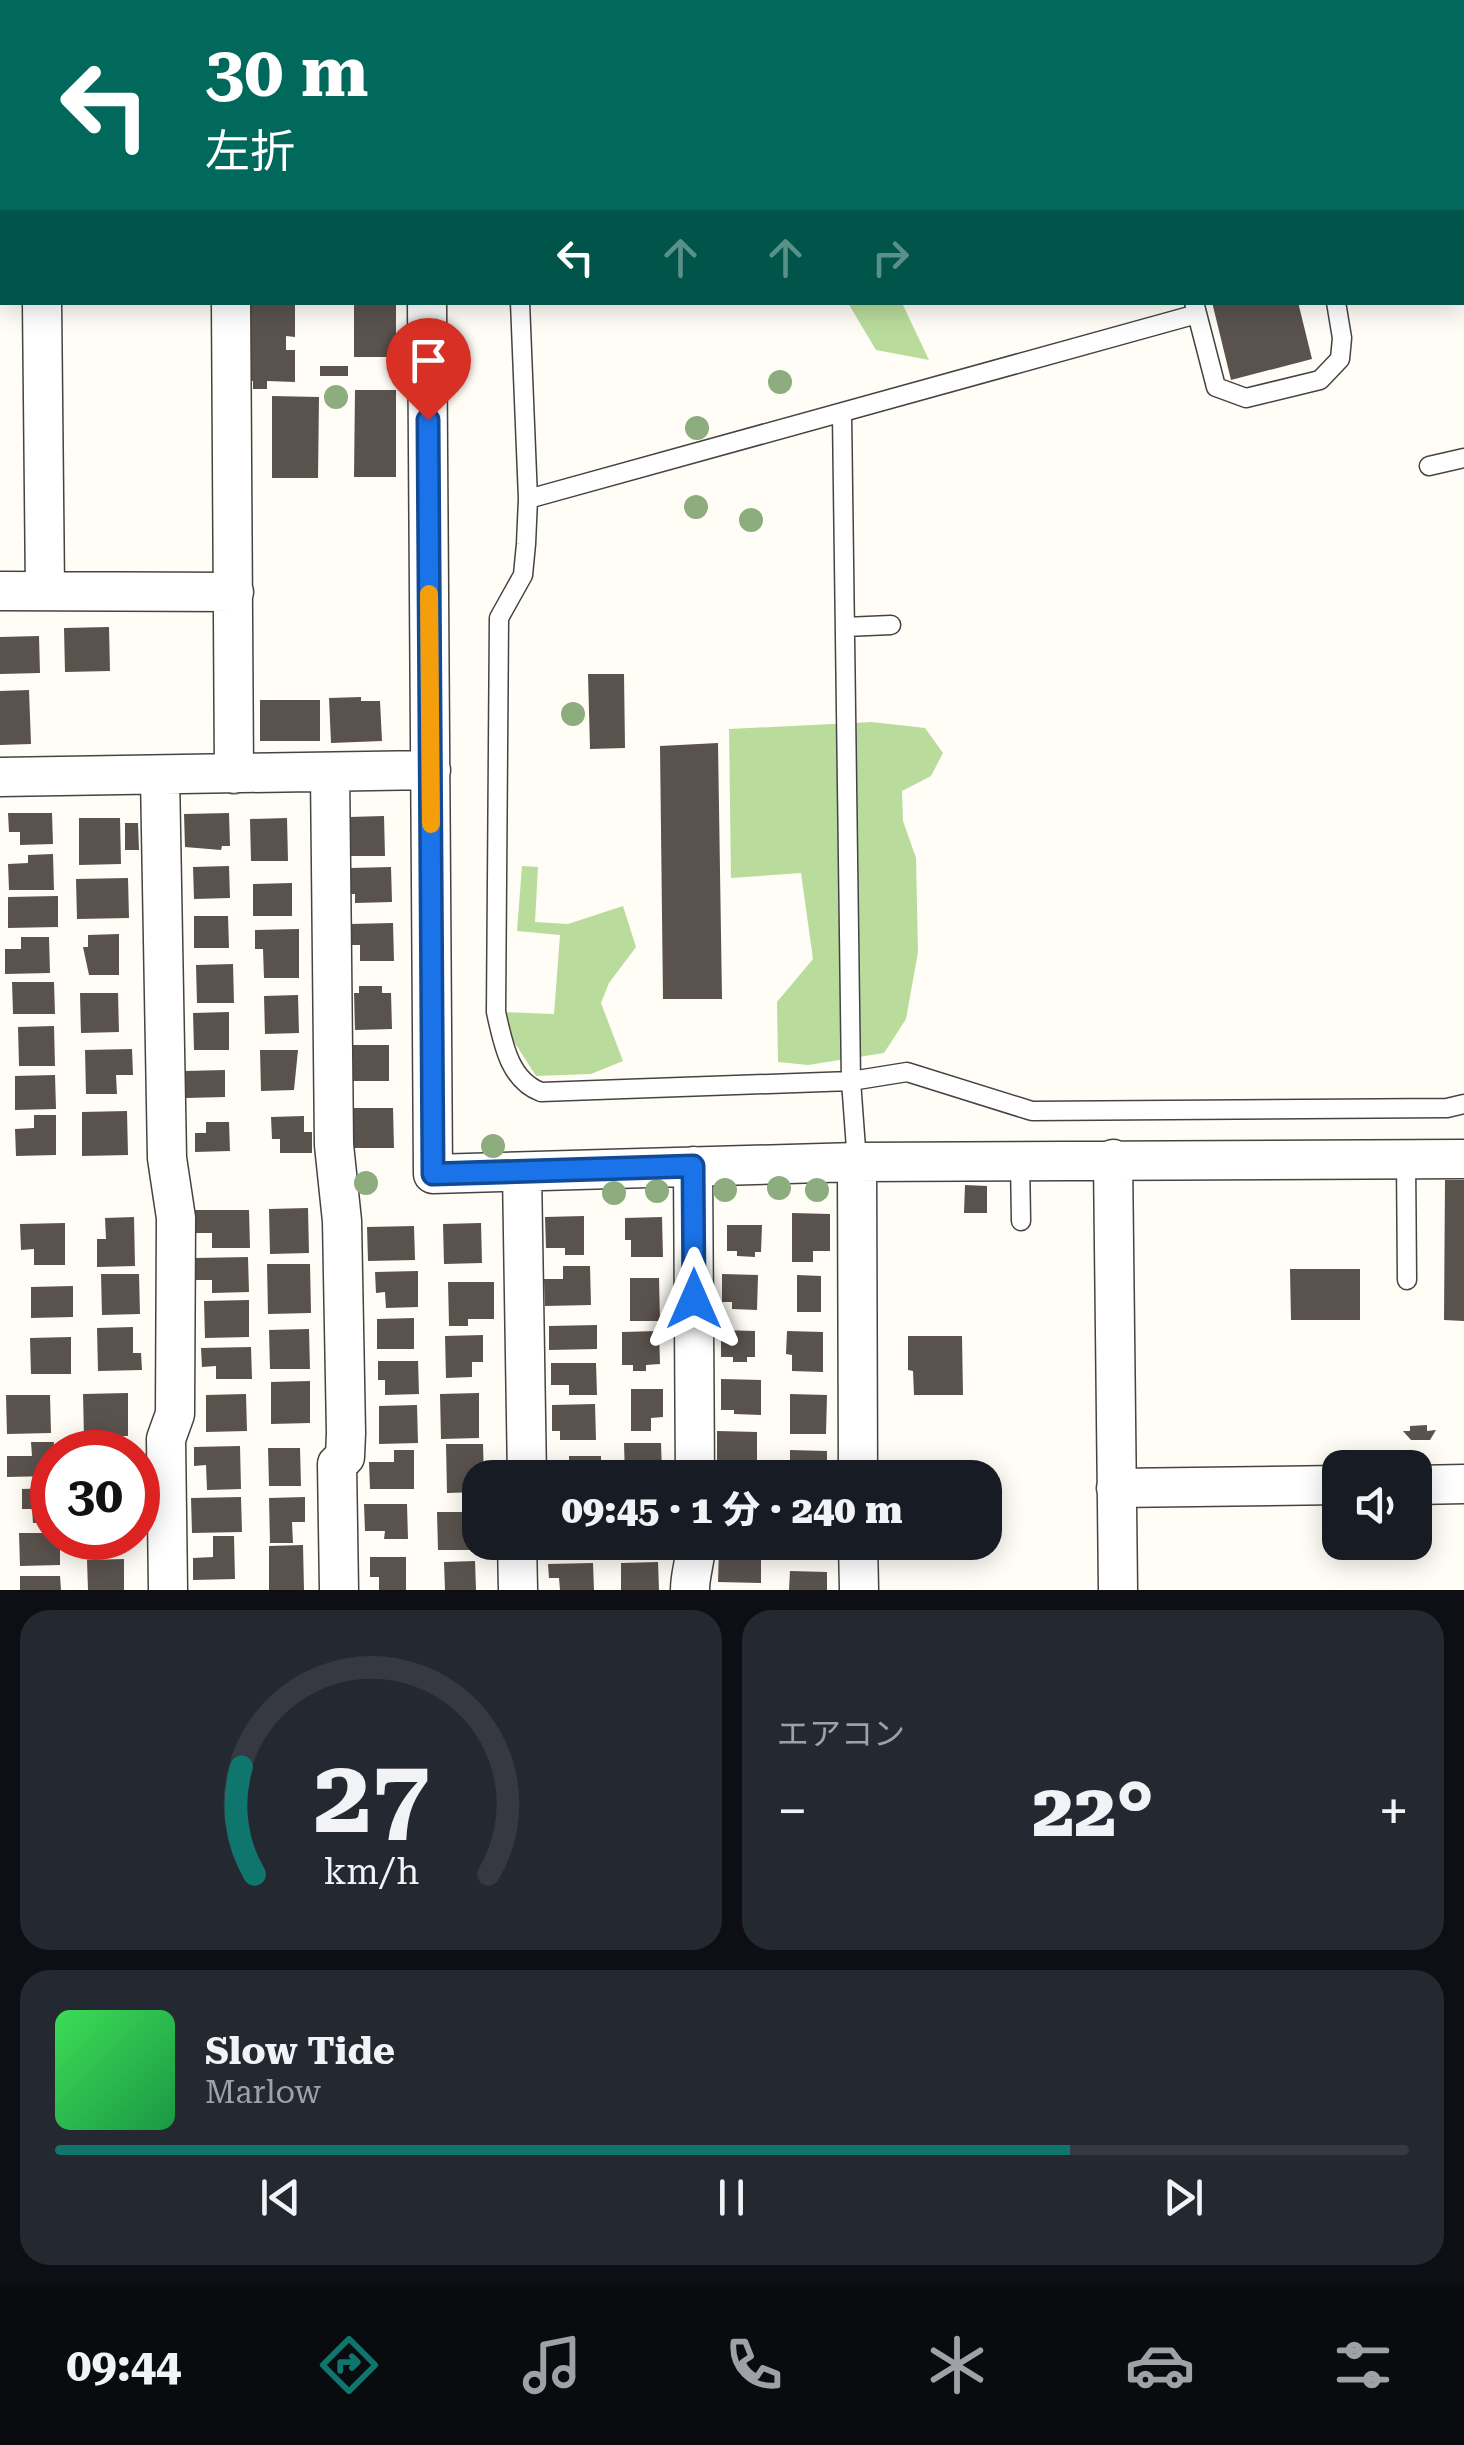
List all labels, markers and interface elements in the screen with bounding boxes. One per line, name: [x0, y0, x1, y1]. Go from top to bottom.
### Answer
text: 30 m: [205, 31, 369, 113]
icon: left: [40, 40, 170, 170]
text: 左折: [205, 125, 295, 178]
icon: left: [548, 230, 603, 285]
icon: ahead: [653, 230, 708, 285]
icon: ahead: [758, 230, 813, 285]
icon: right: [863, 230, 918, 285]
pin: [386, 318, 471, 421]
icon: arrive: [401, 333, 456, 388]
position arrow: [642, 1247, 746, 1351]
speed limit sign: 30: [30, 1430, 160, 1560]
map controls: [1322, 1450, 1432, 1560]
button: sound: [1322, 1450, 1432, 1560]
text: 09:45 · 1 分 · 240 m: [561, 1488, 903, 1532]
text: エアコン: [777, 1715, 905, 1753]
text: 27: [313, 1736, 429, 1857]
text: 22°: [1032, 1766, 1154, 1854]
text: −: [777, 1779, 808, 1843]
text: +: [1378, 1779, 1409, 1843]
text: km/h: [323, 1851, 419, 1893]
text: Slow Tide: [205, 2029, 395, 2073]
text: Marlow: [205, 2073, 321, 2111]
icon: previous: [253, 2170, 308, 2225]
icon: pause: [704, 2170, 759, 2225]
icon: next: [1156, 2170, 1211, 2225]
icon: directions: [314, 2330, 384, 2400]
icon: music: [517, 2330, 587, 2400]
icon: phone: [719, 2330, 789, 2400]
icon: climate: [922, 2330, 992, 2400]
icon: car: [1125, 2330, 1195, 2400]
icon: filters: [1328, 2330, 1398, 2400]
text: 09:44: [66, 2339, 181, 2392]

